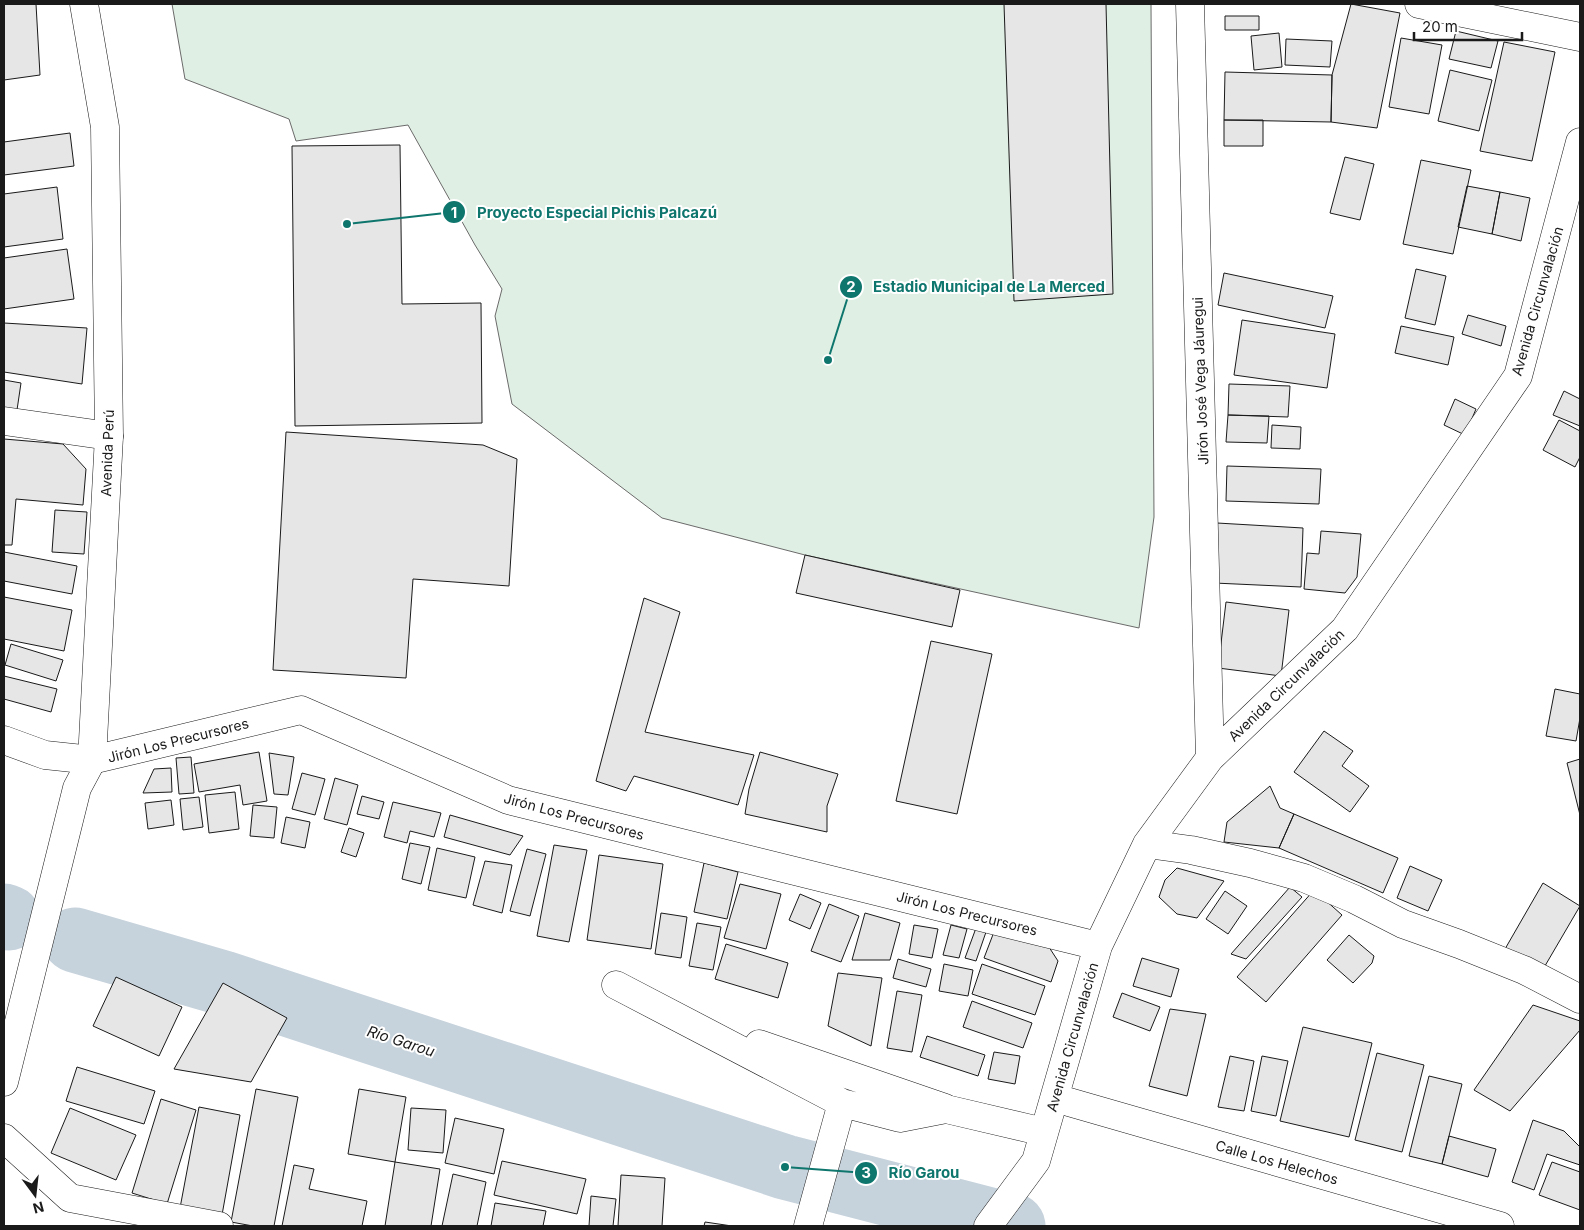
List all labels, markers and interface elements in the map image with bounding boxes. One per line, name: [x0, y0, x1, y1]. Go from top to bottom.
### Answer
scale bar: [1414, 10, 1522, 42]
text: 20 m: [1422, 17, 1458, 36]
callout: Proyecto Especial Pichis Palcazú: [442, 197, 727, 227]
text: 1: [451, 203, 457, 222]
text: Proyecto Especial Pichis Palcazú: [477, 203, 717, 222]
street label: Avenida Circunvalación: [1508, 224, 1566, 378]
callout: Estadio Municipal de La Merced: [838, 272, 1115, 302]
text: 2: [846, 277, 856, 296]
text: Estadio Municipal de La Merced: [873, 277, 1105, 296]
street label: Jirón José Vega Jáuregui: [1189, 297, 1211, 465]
street label: Avenida Perú: [97, 409, 117, 497]
street label: Avenida Circunvalación: [1225, 625, 1347, 745]
street label: Jirón Los Precursores: [106, 714, 250, 766]
street label: Jirón Los Precursores: [502, 789, 646, 843]
street label: Jirón Los Precursores: [895, 887, 1039, 939]
street label: Avenida Circunvalación: [1043, 960, 1101, 1114]
water label: Río Garou: [365, 1021, 437, 1061]
street label: Calle Los Helechos: [1214, 1136, 1340, 1188]
callout: Río Garou: [853, 1158, 969, 1188]
text: 3: [861, 1163, 871, 1182]
text: Río Garou: [889, 1163, 959, 1182]
north arrow: [10, 1170, 60, 1220]
text: N: [31, 1198, 46, 1218]

